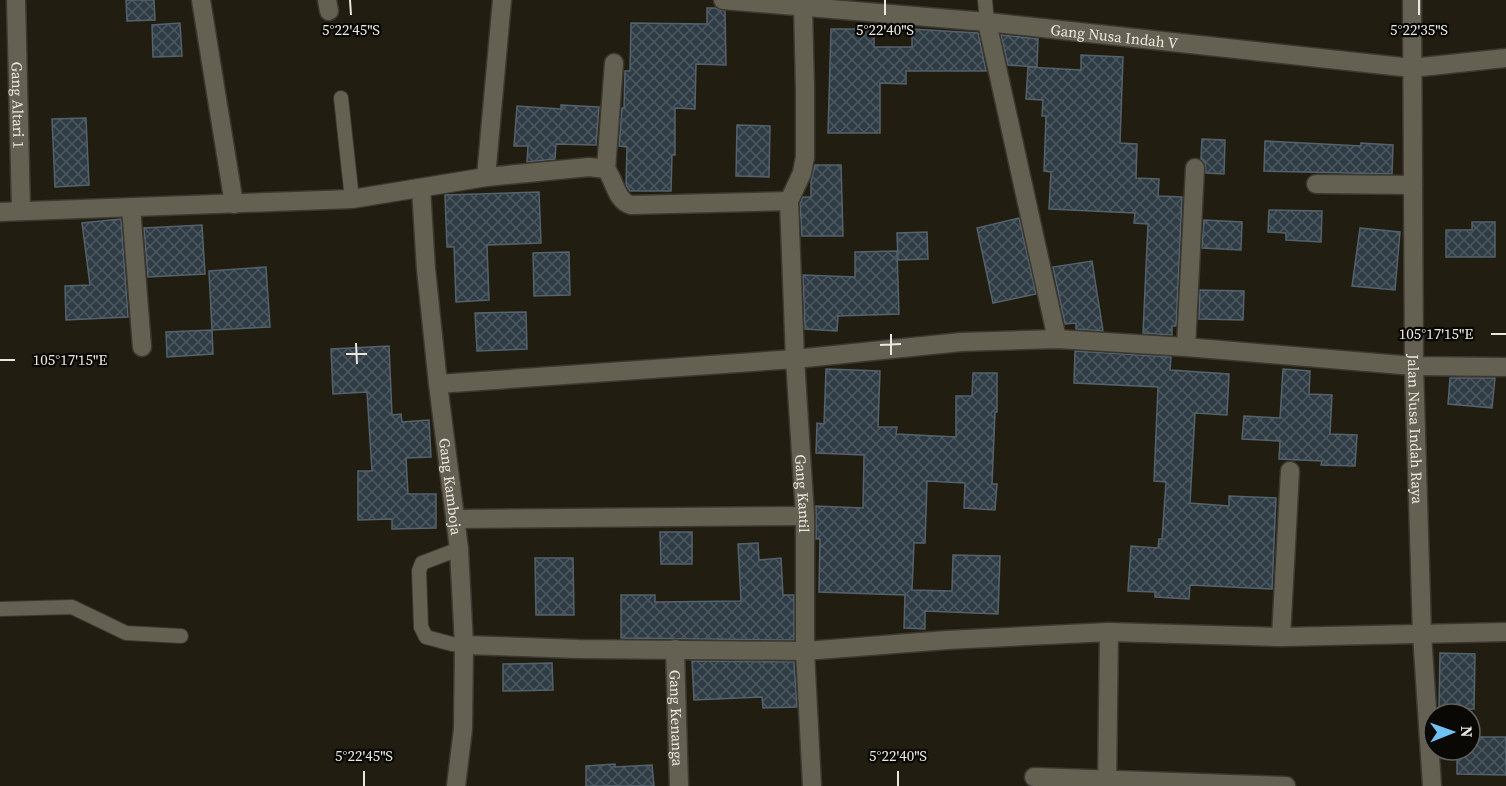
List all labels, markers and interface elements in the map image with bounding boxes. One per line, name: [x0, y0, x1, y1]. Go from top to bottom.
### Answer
street label: Gang Nusa Indah V: [1050, 18, 1179, 53]
text: 5°22'45"S: [322, 19, 380, 40]
text: 5°22'40"S: [856, 19, 914, 40]
text: 5°22'35"S: [1390, 19, 1448, 40]
street label: Gang Altari 1: [7, 61, 30, 149]
text: 105°17'15"E: [1399, 323, 1473, 344]
text: 105°17'15"E: [33, 349, 107, 370]
street label: Jalan Nusa Indah Raya: [1403, 353, 1429, 505]
street label: Gang Kamboja: [434, 437, 468, 537]
street label: Gang Kantil: [791, 454, 816, 533]
street label: Gang Kenanga: [665, 669, 689, 767]
north arrow: [1422, 702, 1482, 762]
text: N: [1456, 726, 1478, 738]
text: 5°22'45"S: [335, 745, 393, 766]
text: 5°22'40"S: [869, 745, 927, 766]

